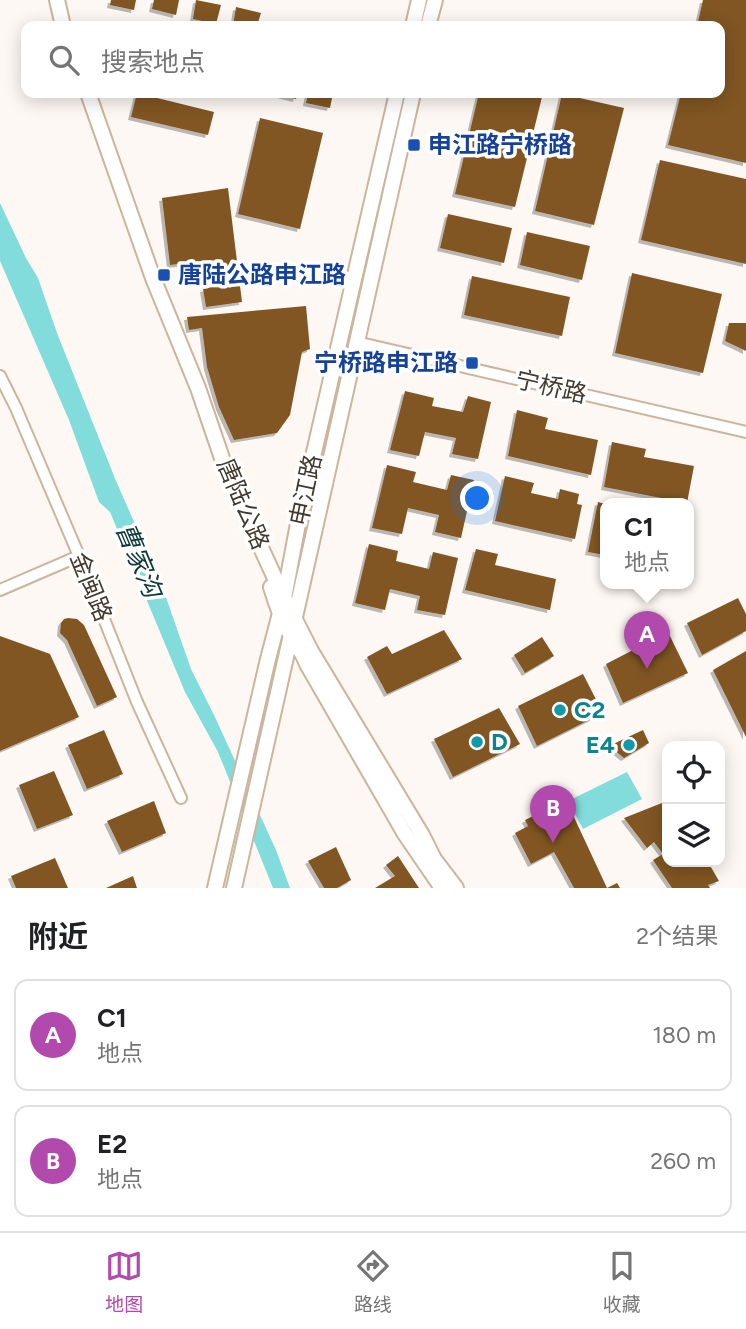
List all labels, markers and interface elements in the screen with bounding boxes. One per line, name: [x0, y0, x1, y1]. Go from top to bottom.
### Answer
search box: [21, 21, 725, 98]
icon: search: [45, 41, 83, 79]
text: 搜索地点: [101, 46, 205, 78]
place label: 申江路宁桥路: [428, 130, 572, 159]
marker: 申江路宁桥路: [406, 137, 422, 153]
place label: 唐陆公路申江路: [178, 260, 346, 289]
marker: 唐陆公路申江路: [156, 267, 172, 283]
place label: 宁桥路申江路: [314, 348, 458, 377]
marker: 宁桥路申江路: [464, 355, 480, 371]
street label: 宁桥路: [513, 364, 589, 409]
street label: 申江路: [284, 452, 327, 528]
street label: 唐陆公路: [211, 454, 276, 554]
your location: [460, 481, 494, 515]
popup: [600, 498, 694, 589]
text: C1: [624, 511, 654, 543]
water label: 曹家沟: [109, 518, 170, 605]
street label: 金闽路: [65, 548, 118, 626]
text: 地点: [624, 548, 670, 576]
pin: A: [624, 611, 670, 669]
place label: C2: [574, 695, 605, 724]
marker: C2: [552, 702, 568, 718]
place label: D: [491, 727, 508, 756]
place label: E4: [586, 730, 615, 759]
marker: D: [469, 734, 485, 750]
marker: E4: [621, 737, 637, 753]
map controls: [662, 741, 725, 867]
button: locate: [662, 741, 725, 804]
pin: B: [530, 785, 576, 843]
button: layers: [662, 804, 725, 867]
text: 附近: [28, 918, 88, 955]
text: 2个结果: [636, 922, 718, 950]
text: C1: [97, 1002, 127, 1034]
text: A: [45, 1021, 61, 1049]
text: 180 m: [652, 1021, 716, 1049]
text: 地点: [97, 1039, 143, 1067]
text: E2: [97, 1128, 127, 1160]
text: B: [46, 1147, 60, 1175]
text: 260 m: [650, 1147, 716, 1175]
text: 地点: [97, 1165, 143, 1193]
tab: 地图: [105, 1247, 143, 1316]
tab: 路线: [354, 1247, 392, 1316]
tab: 收藏: [603, 1247, 641, 1316]

